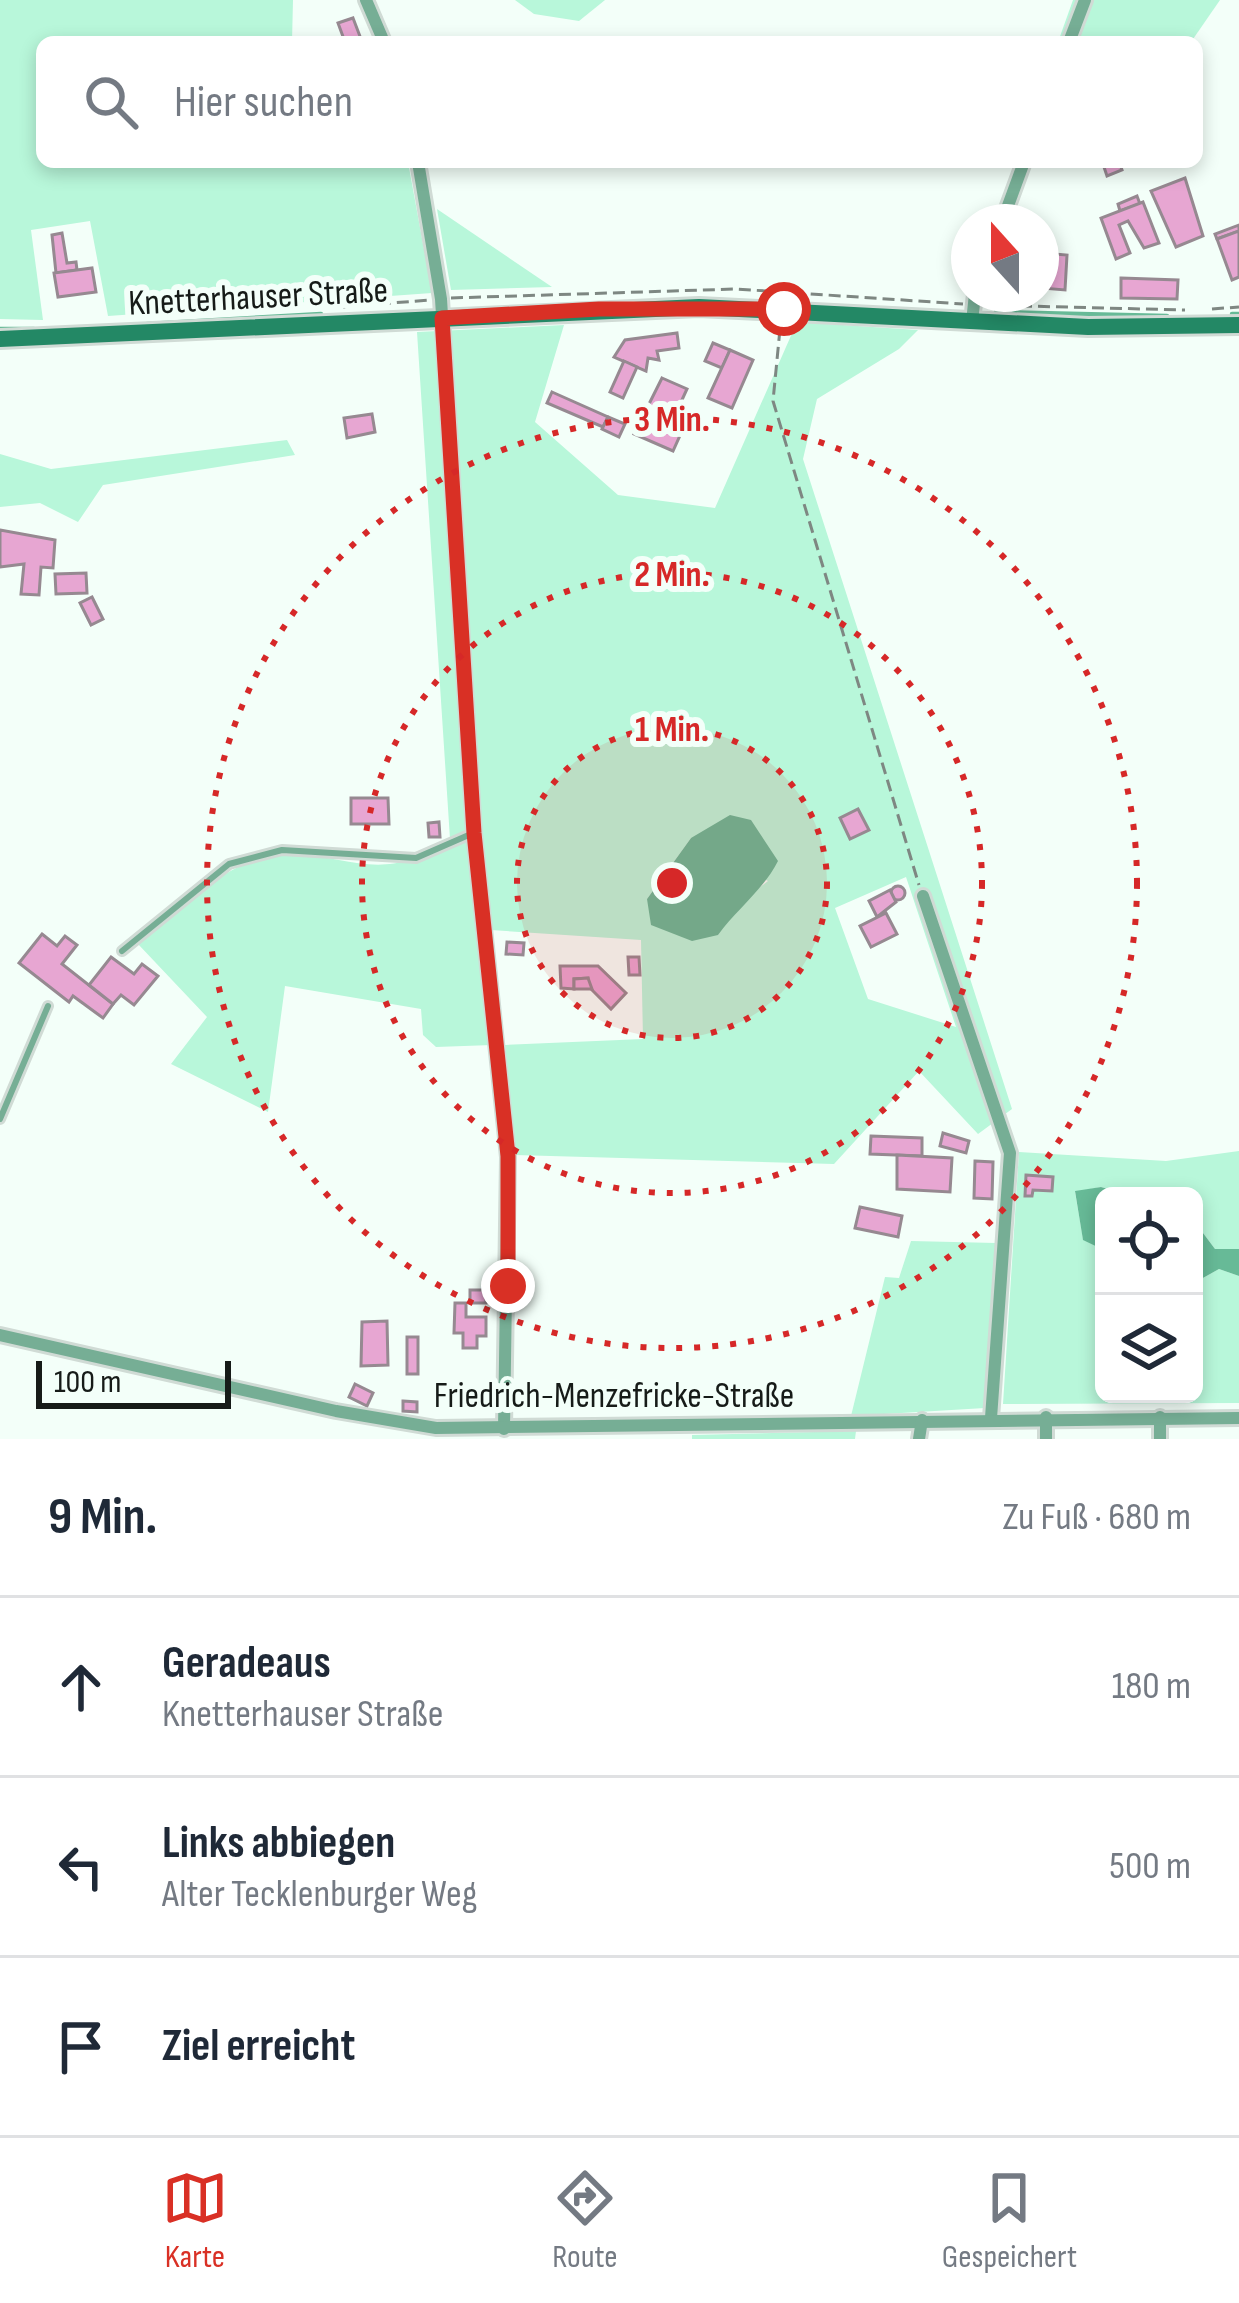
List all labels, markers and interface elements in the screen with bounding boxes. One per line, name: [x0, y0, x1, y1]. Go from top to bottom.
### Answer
search box: [36, 36, 1203, 168]
icon: search: [78, 69, 144, 135]
text: Hier suchen: [174, 75, 353, 130]
north arrow: [951, 204, 1059, 312]
street label: Knetterhauser Straße: [127, 269, 389, 326]
route start: [757, 282, 811, 336]
text: 3 Min.: [634, 399, 710, 442]
text: 2 Min.: [634, 554, 710, 597]
text: 1 Min.: [635, 709, 709, 752]
centre of rings: [651, 862, 693, 904]
map controls: [1095, 1187, 1203, 1403]
button: locate: [1095, 1187, 1203, 1295]
route end: [481, 1259, 535, 1313]
button: layers: [1095, 1295, 1203, 1403]
scale bar: [36, 1355, 231, 1408]
text: 100 m: [54, 1362, 121, 1402]
street label: Friedrich-Menzefricke-Straße: [434, 1375, 794, 1418]
text: 9 Min.: [48, 1487, 157, 1548]
text: Zu Fuß · 680 m: [1002, 1494, 1191, 1541]
text: Geradeaus: [162, 1636, 331, 1691]
icon: ahead: [48, 1654, 114, 1720]
text: 180 m: [1112, 1663, 1191, 1710]
text: Knetterhauser Straße: [162, 1691, 443, 1738]
text: Links abbiegen: [162, 1816, 395, 1871]
icon: left: [48, 1834, 114, 1900]
text: 500 m: [1109, 1843, 1191, 1890]
text: Alter Tecklenburger Weg: [162, 1871, 477, 1918]
icon: arrive: [48, 2014, 114, 2080]
text: Ziel erreicht: [162, 2019, 355, 2074]
tab: Karte: [162, 2165, 228, 2277]
tab: Route: [552, 2165, 618, 2277]
tab: Gespeichert: [942, 2165, 1077, 2277]

